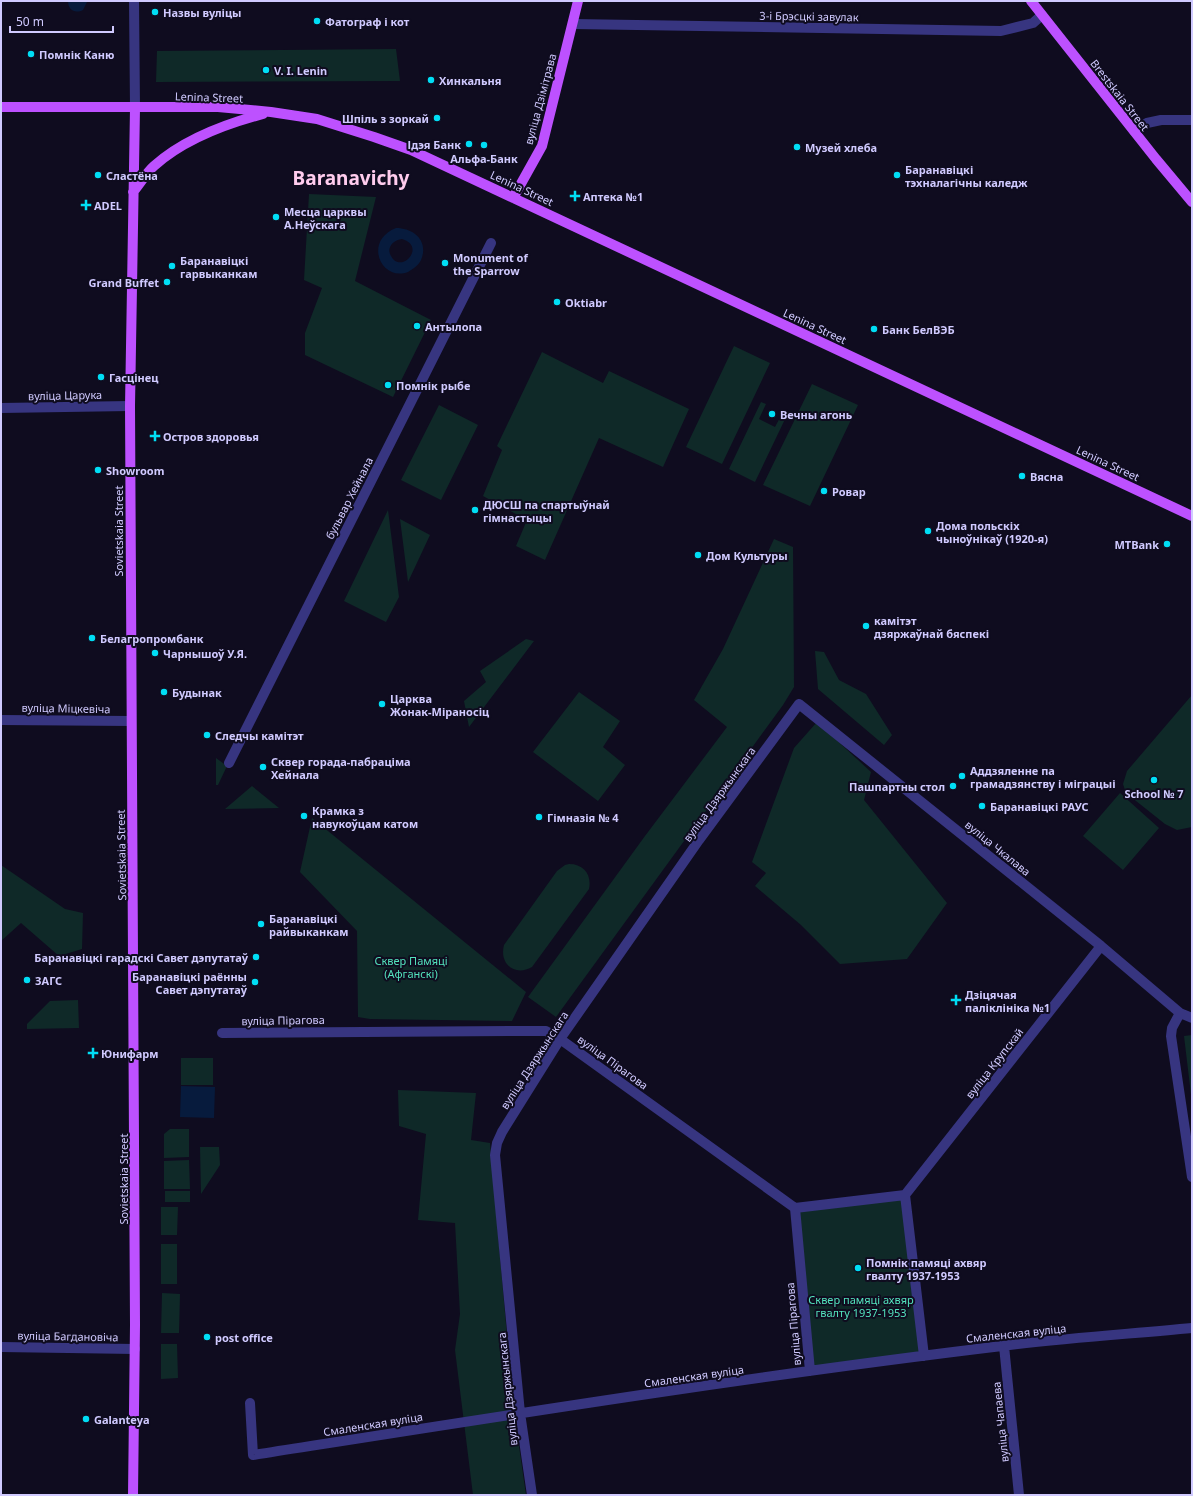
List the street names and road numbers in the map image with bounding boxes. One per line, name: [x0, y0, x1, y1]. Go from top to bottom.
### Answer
street label: 3-і Брэсцкі завулак: [759, 8, 859, 24]
street label: вуліца Дзімітрава: [521, 52, 559, 146]
street label: Brestskaia Street: [1087, 56, 1153, 134]
street label: Lenina Street: [175, 88, 243, 106]
street label: Lenina Street: [488, 167, 556, 209]
street label: Lenina Street: [781, 305, 849, 347]
street label: вуліца Царука: [28, 387, 102, 403]
street label: Lenina Street: [1074, 442, 1142, 484]
street label: бульвар Хейнала: [322, 454, 376, 542]
street label: Sovietskaia Street: [111, 485, 126, 576]
street label: вуліца Міцкевіча: [21, 700, 111, 716]
street label: вуліца Дзяржынскага: [679, 744, 759, 844]
street label: Sovietskaia Street: [113, 809, 129, 901]
street label: вуліца Чкалава: [962, 817, 1034, 879]
street label: вуліца Дзяржынскага: [497, 1008, 571, 1112]
street label: вуліца Пірагова: [241, 1012, 325, 1028]
street label: вуліца Крупскай: [962, 1025, 1026, 1101]
street label: вуліца Пірагова: [575, 1031, 651, 1093]
street label: Sovietskaia Street: [116, 1133, 131, 1224]
street label: вуліца Пірагова: [782, 1282, 804, 1366]
street label: Смаленская вуліца: [965, 1320, 1067, 1346]
street label: вуліца Багдановіча: [17, 1328, 119, 1344]
street label: вуліца Дзяржынскага: [494, 1332, 520, 1446]
street label: Смаленская вуліца: [643, 1362, 745, 1390]
street label: вуліца Чапаева: [988, 1381, 1012, 1463]
street label: Смаленская вуліца: [322, 1409, 424, 1439]

